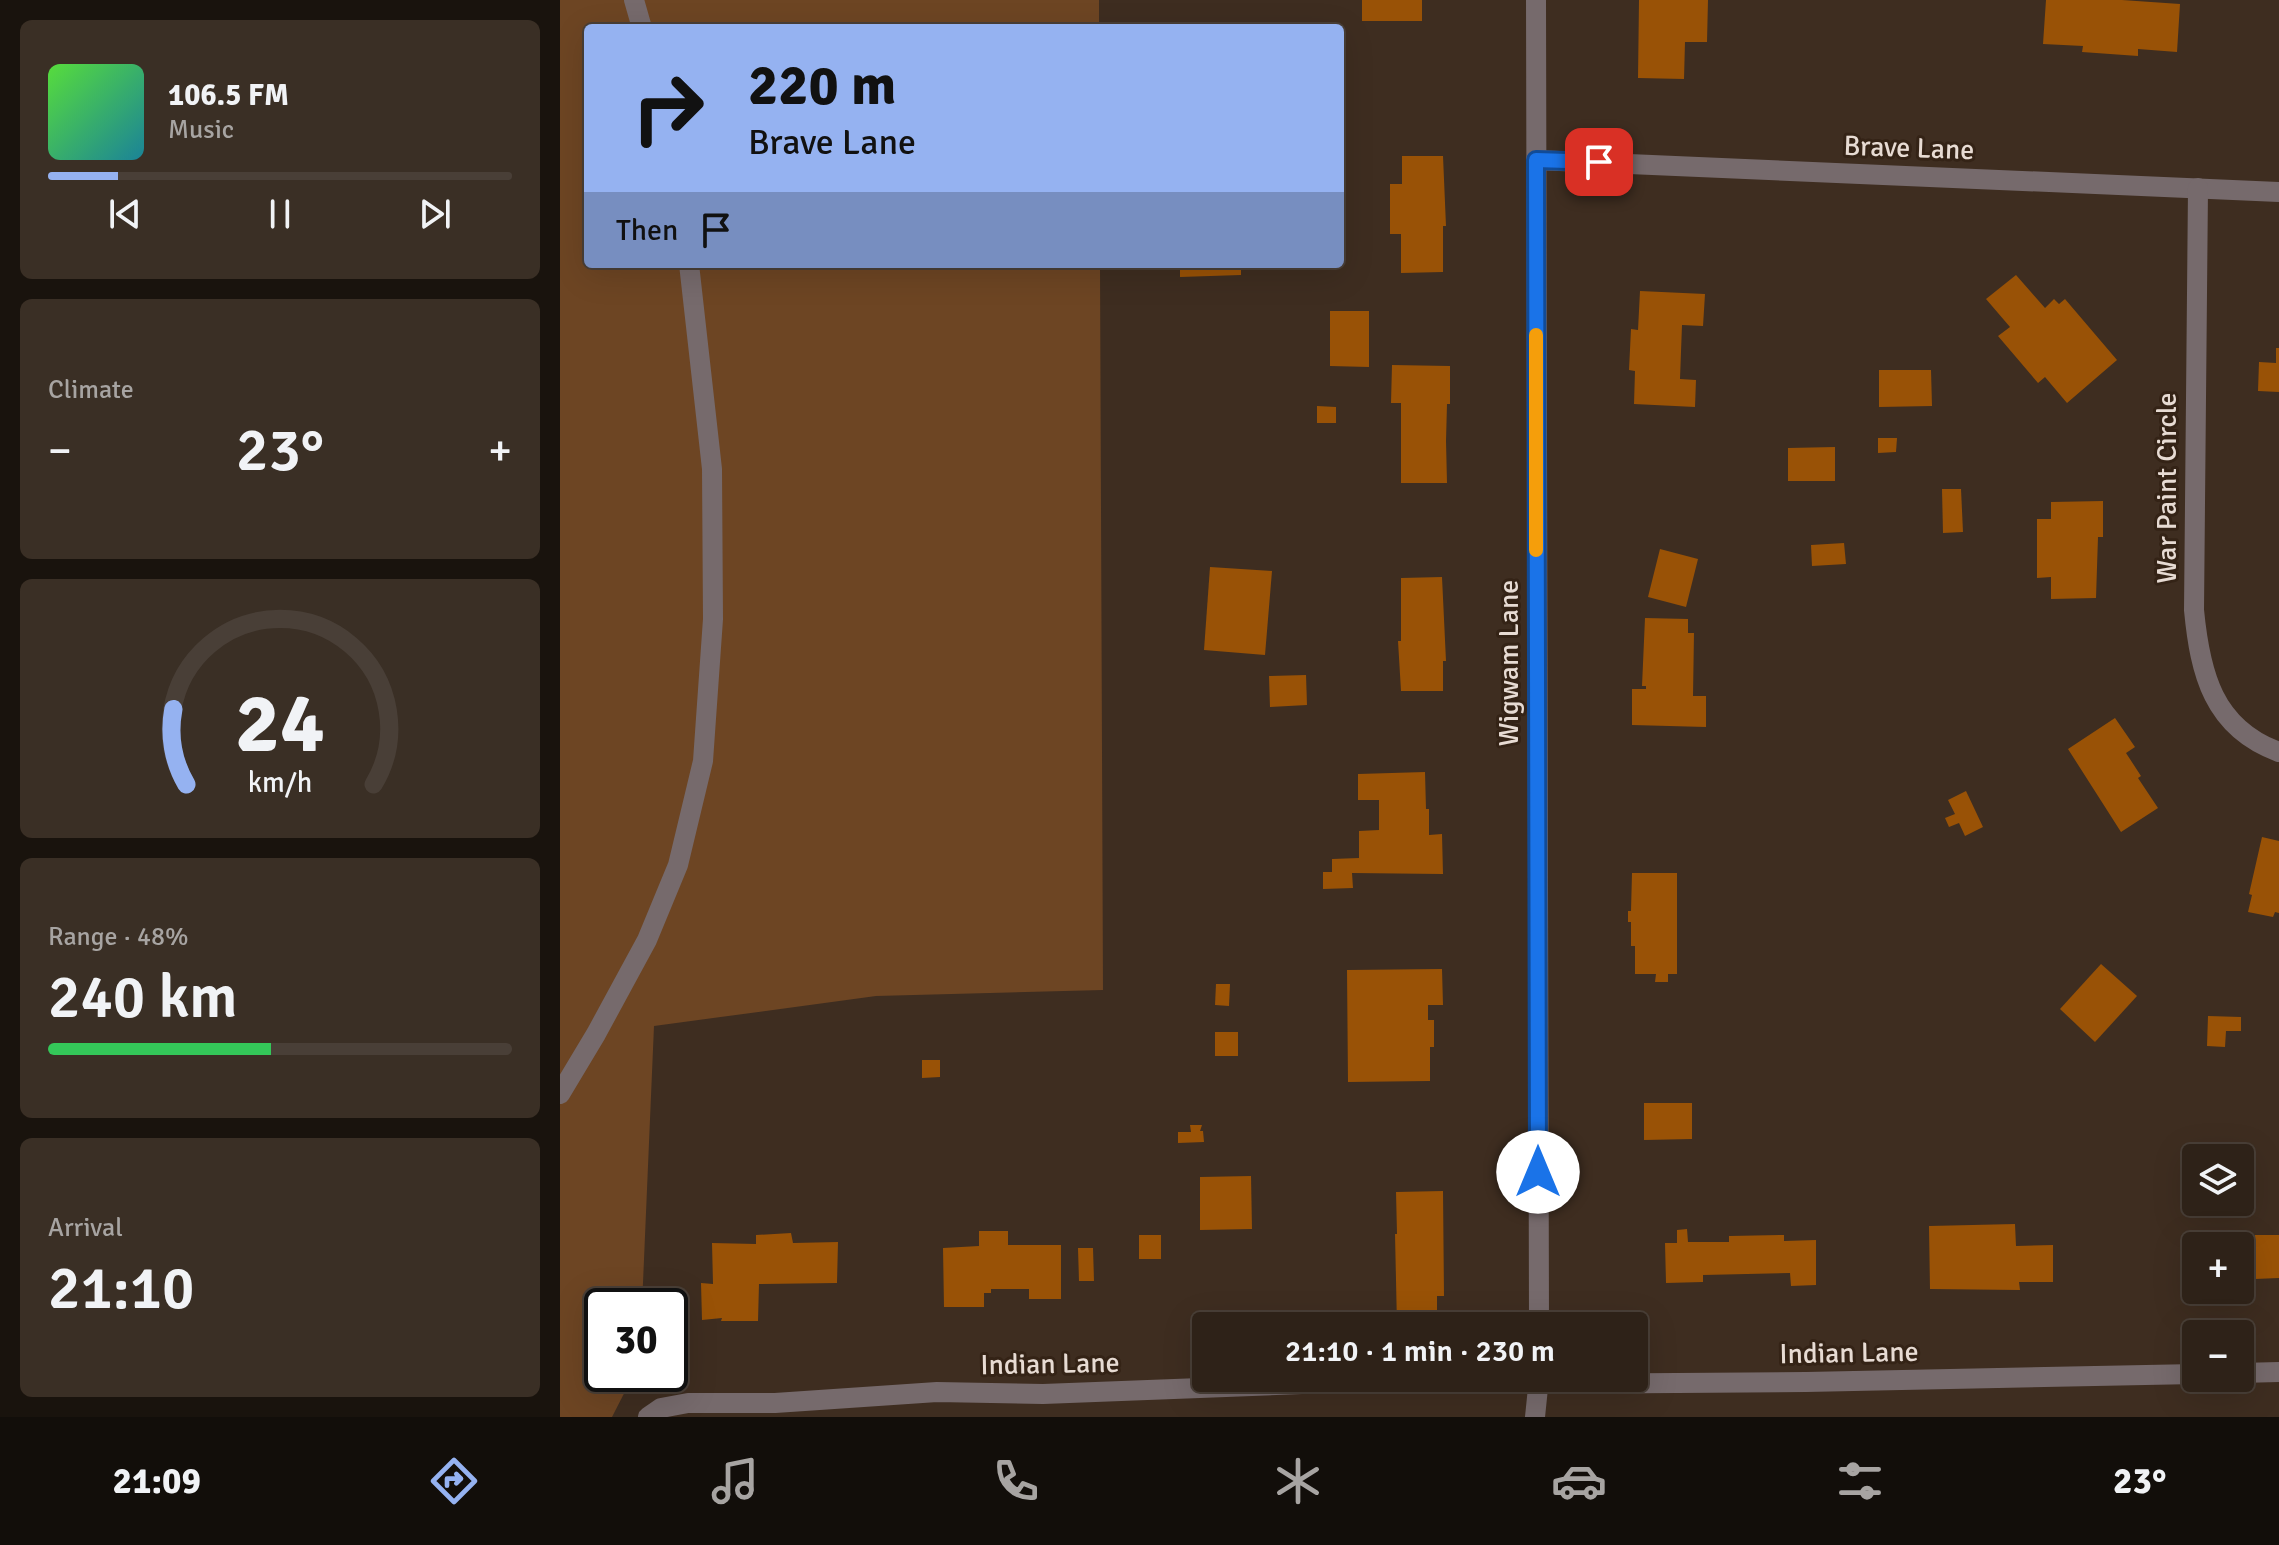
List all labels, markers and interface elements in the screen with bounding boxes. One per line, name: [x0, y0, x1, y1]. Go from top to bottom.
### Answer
text: 220 m: [748, 51, 896, 120]
icon: right: [616, 56, 720, 160]
text: 106.5 FM: [168, 77, 289, 114]
text: Music: [168, 114, 234, 146]
text: Brave Lane: [748, 120, 916, 165]
pin: [1565, 128, 1633, 196]
street label: Brave Lane: [1843, 129, 1975, 167]
icon: arrive: [1577, 140, 1621, 184]
icon: previous: [103, 192, 147, 236]
icon: pause: [258, 192, 302, 236]
icon: next: [413, 192, 457, 236]
icon: arrive: [694, 208, 738, 252]
text: Then: [616, 212, 678, 249]
text: Climate: [48, 374, 134, 406]
street label: War Paint Circle: [2150, 392, 2184, 584]
text: 23°: [236, 414, 324, 488]
text: −: [48, 424, 72, 478]
text: +: [488, 424, 512, 478]
street label: Wigwam Lane: [1492, 580, 1526, 746]
text: 24: [235, 672, 325, 774]
text: km/h: [248, 765, 312, 800]
text: Range · 48%: [48, 921, 189, 953]
text: 240 km: [48, 961, 237, 1035]
position arrow: [1496, 1130, 1580, 1214]
map controls: [2182, 1144, 2254, 1392]
button: layers: [2182, 1144, 2254, 1216]
text: Arrival: [48, 1212, 123, 1244]
button: +: [2182, 1232, 2254, 1304]
text: 21:10: [48, 1252, 195, 1326]
speed limit sign: 30: [584, 1288, 688, 1392]
button: −: [2182, 1320, 2254, 1392]
text: 21:10 · 1 min · 230 m: [1285, 1333, 1555, 1370]
street label: Indian Lane: [1779, 1335, 1919, 1371]
street label: Indian Lane: [980, 1346, 1120, 1382]
icon: directions: [426, 1453, 482, 1509]
icon: music: [707, 1453, 763, 1509]
icon: phone: [988, 1453, 1044, 1509]
icon: climate: [1270, 1453, 1326, 1509]
icon: car: [1551, 1453, 1607, 1509]
icon: filters: [1832, 1453, 1888, 1509]
text: 21:09: [113, 1459, 201, 1504]
text: 23°: [2113, 1459, 2166, 1504]

